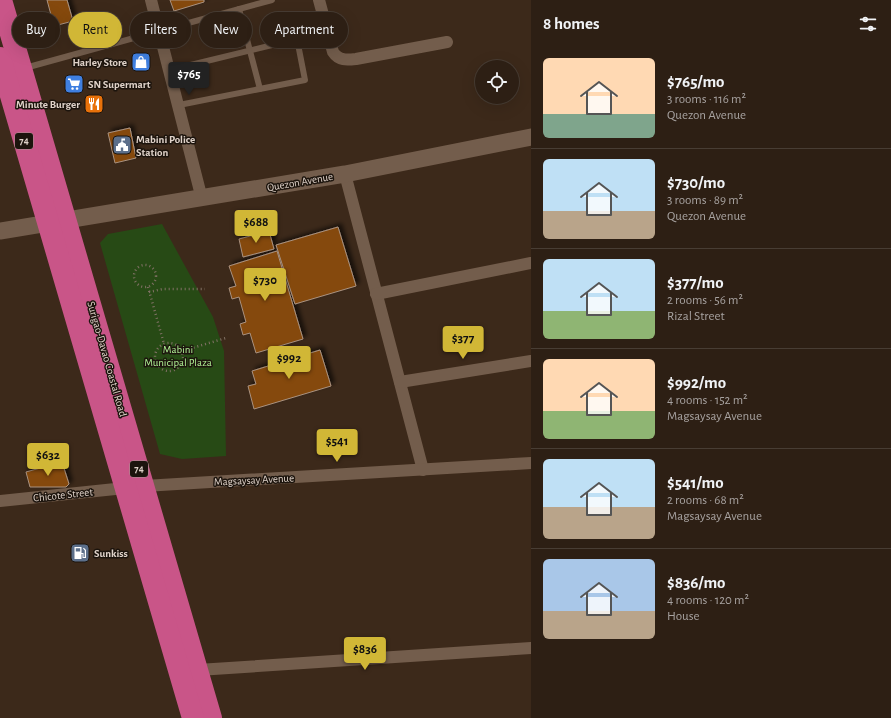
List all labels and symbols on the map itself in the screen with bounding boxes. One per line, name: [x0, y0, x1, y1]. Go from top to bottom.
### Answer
shop icon: Harley Store: [130, 51, 152, 73]
place label: Harley Store: [72, 57, 127, 68]
pin: $765: [165, 62, 213, 96]
supermarket icon: SN Supermart: [63, 73, 85, 95]
place label: SN Supermart: [88, 79, 151, 90]
restaurant icon: Minute Burger: [83, 93, 105, 115]
place label: Minute Burger: [16, 99, 80, 110]
road number: 74: [15, 133, 33, 149]
public building icon: Mabini Police Station: [111, 134, 133, 156]
place label: Mabini Police Station: [136, 134, 195, 158]
street label: Quezon Avenue: [266, 171, 334, 193]
pin: $688: [232, 210, 280, 244]
pin: $730: [241, 268, 289, 302]
street label: Surigao-Davao Coastal Road: [85, 300, 129, 418]
pin: $377: [439, 326, 487, 360]
park label: Mabini Municipal Plaza: [144, 344, 212, 368]
pin: $992: [265, 346, 313, 380]
pin: $541: [313, 429, 361, 463]
pin: $632: [24, 443, 72, 477]
road number: 74: [130, 461, 148, 477]
street label: Magsaysay Avenue: [214, 472, 294, 488]
street label: Chicote Street: [33, 486, 94, 504]
fuel station icon: Sunkiss: [69, 542, 91, 564]
place label: Sunkiss: [94, 548, 128, 559]
pin: $836: [341, 637, 389, 671]

